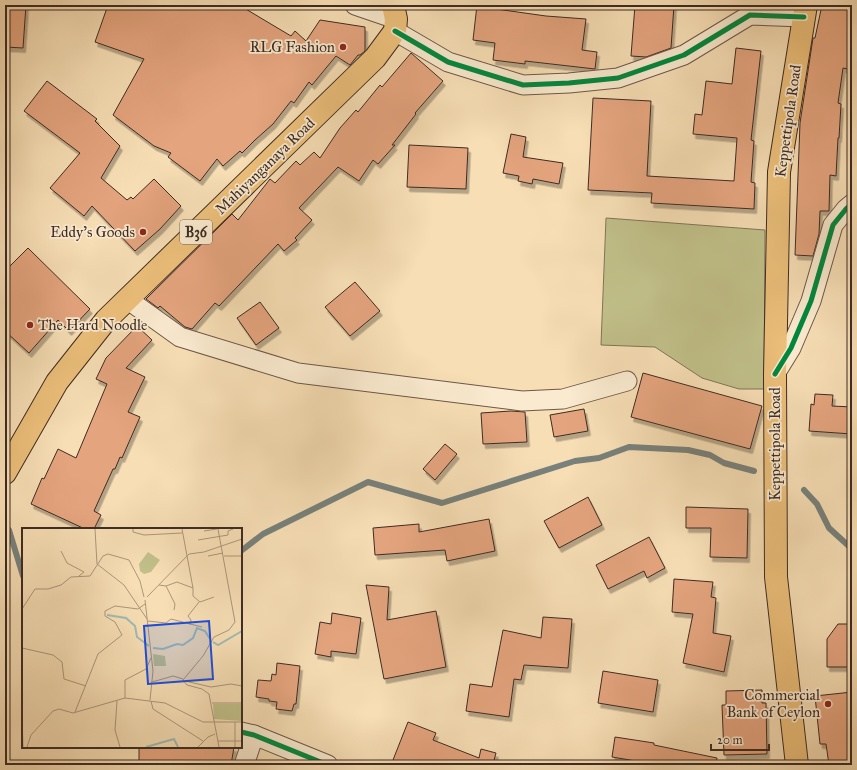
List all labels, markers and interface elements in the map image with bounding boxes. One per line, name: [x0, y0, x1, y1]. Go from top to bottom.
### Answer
place label: RLG Fashion: [250, 38, 335, 56]
marker: RLG Fashion: [338, 42, 348, 52]
street label: Keppettipola Road: [771, 63, 805, 178]
street label: Mahiyanganaya Road: [211, 114, 319, 218]
road number: B36: [180, 220, 212, 244]
place label: Eddy's Goods: [50, 223, 135, 241]
marker: Eddy's Goods: [138, 227, 148, 237]
place label: The Hard Noodle: [38, 316, 147, 334]
marker: The Hard Noodle: [25, 320, 35, 330]
street label: Keppettipola Road: [766, 387, 784, 501]
inset map: [22, 528, 242, 748]
place label: Commercial Bank of Ceylon: [726, 686, 821, 721]
marker: Commercial Bank of Ceylon: [823, 699, 833, 709]
scale bar: [711, 726, 769, 752]
text: 20 m: [717, 733, 743, 747]

